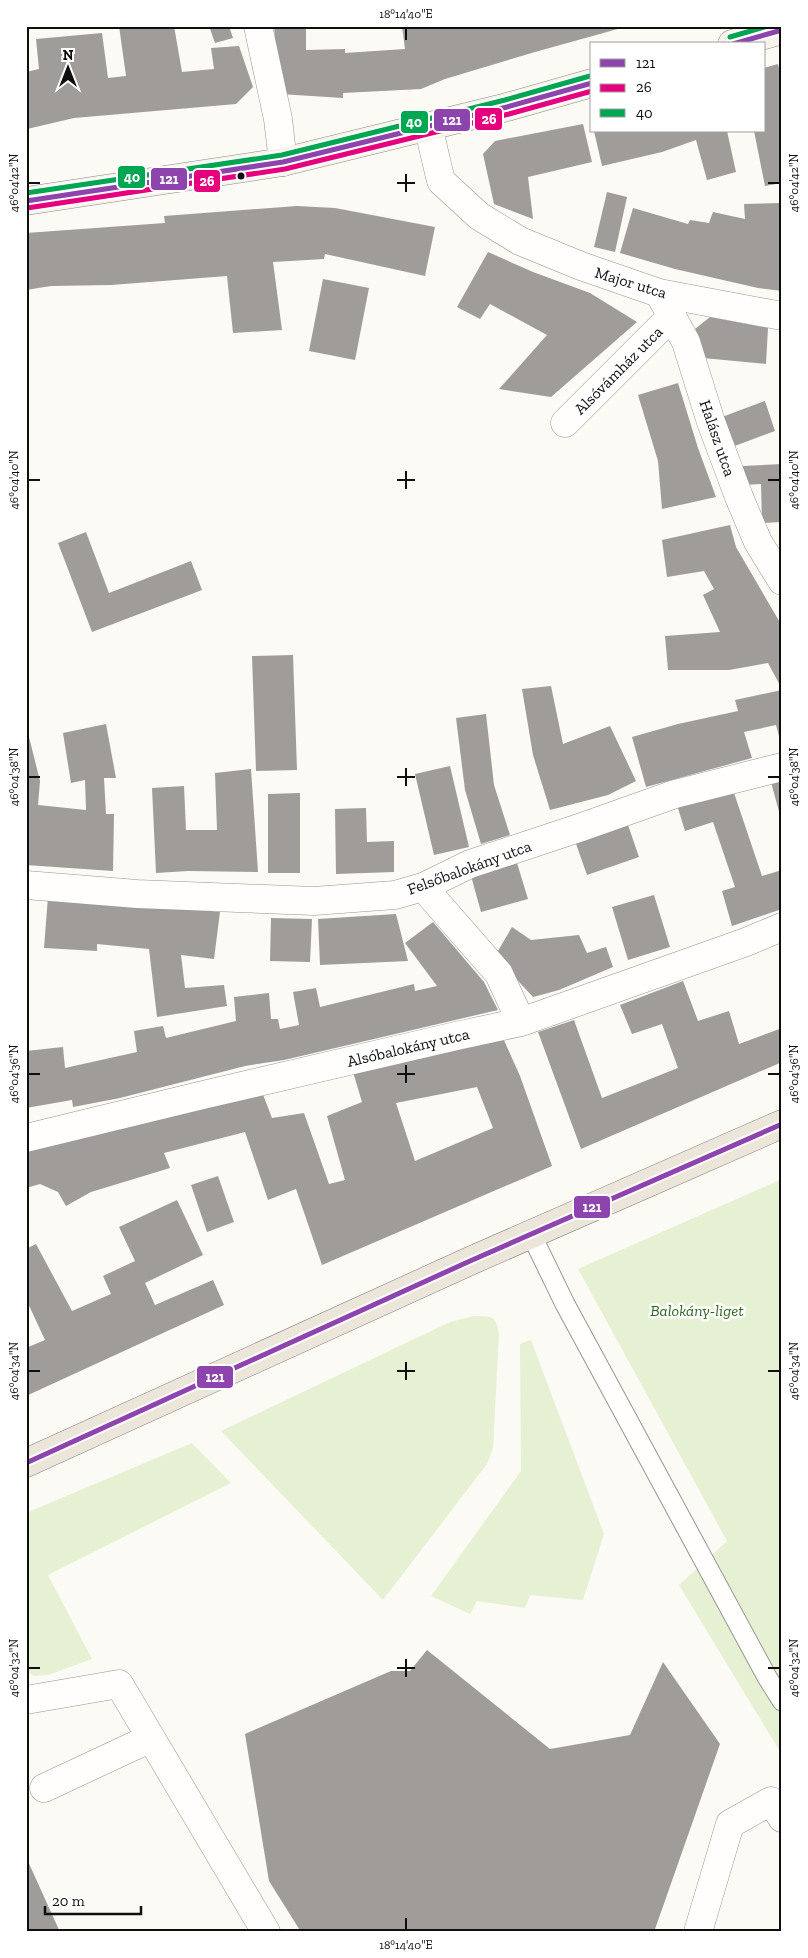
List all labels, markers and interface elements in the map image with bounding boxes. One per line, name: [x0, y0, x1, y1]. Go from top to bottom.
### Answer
text: 18°14'40"E: [379, 7, 433, 21]
north arrow: [42, 42, 92, 92]
legend: [590, 42, 766, 132]
text: N: [63, 47, 74, 64]
text: 121: [636, 54, 656, 72]
text: 26: [636, 78, 652, 96]
text: 40: [636, 104, 653, 122]
line badge: 26: [474, 107, 503, 131]
line badge: 121: [433, 108, 471, 132]
line badge: 40: [400, 110, 429, 134]
text: 26: [481, 111, 497, 128]
text: 121: [443, 112, 462, 129]
text: 40: [406, 114, 422, 131]
text: 46°04'42"N: [7, 154, 21, 212]
text: 46°04'42"N: [787, 154, 801, 212]
line badge: 40: [117, 165, 146, 189]
line badge: 121: [150, 167, 188, 191]
text: 40: [124, 169, 140, 186]
line badge: 26: [193, 169, 221, 193]
text: 121: [160, 171, 179, 188]
unlabelled marker: [236, 171, 246, 181]
text: 26: [199, 173, 215, 190]
street label: Major utca: [593, 263, 669, 302]
street label: Alsóvámház utca: [570, 322, 667, 418]
street label: Halász utca: [696, 397, 740, 479]
text: 46°04'40"N: [7, 450, 21, 510]
text: 46°04'40"N: [787, 450, 801, 510]
text: 46°04'38"N: [7, 748, 21, 806]
text: 46°04'38"N: [787, 748, 801, 806]
street label: Felsőbalokány utca: [405, 836, 534, 899]
street label: Alsóbalokány utca: [345, 1024, 471, 1071]
text: 46°04'36"N: [7, 1045, 21, 1103]
text: 46°04'36"N: [787, 1045, 801, 1103]
line badge: 121: [573, 1195, 611, 1219]
text: 121: [583, 1199, 602, 1216]
park label: Balokány-liget: [650, 1301, 744, 1320]
text: 46°04'34"N: [7, 1342, 21, 1400]
text: 46°04'34"N: [787, 1342, 801, 1400]
line badge: 121: [196, 1365, 234, 1389]
text: 121: [206, 1369, 225, 1386]
text: 46°04'32"N: [7, 1639, 21, 1697]
text: 46°04'32"N: [787, 1639, 801, 1697]
scale bar: [45, 1883, 141, 1915]
text: 20 m: [52, 1892, 85, 1910]
text: 18°14'40"E: [379, 1938, 433, 1952]

